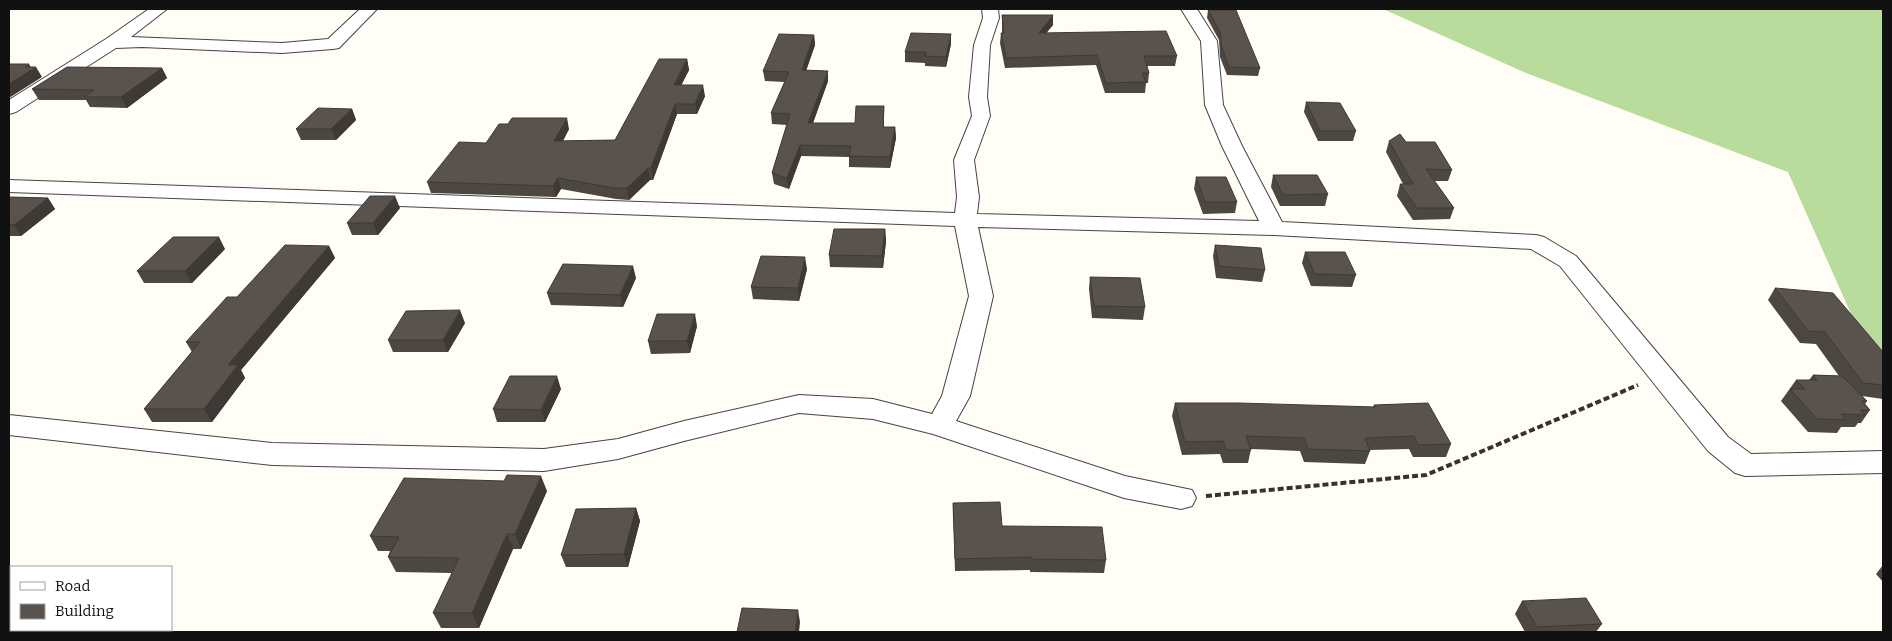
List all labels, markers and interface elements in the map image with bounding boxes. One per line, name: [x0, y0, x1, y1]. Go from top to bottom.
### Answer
legend: [10, 566, 172, 631]
text: Road: [55, 577, 90, 595]
text: Building: [55, 602, 114, 620]

